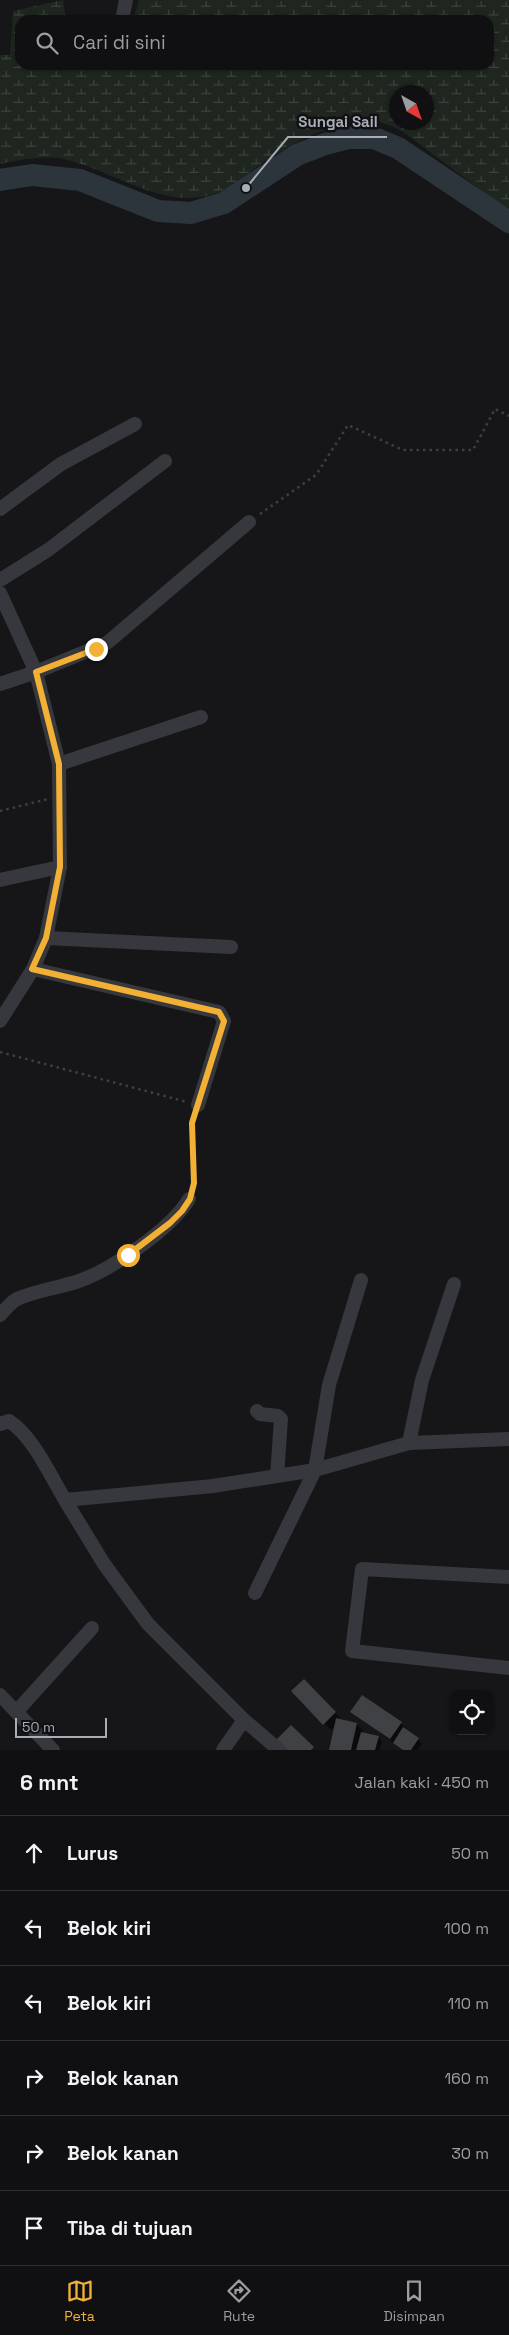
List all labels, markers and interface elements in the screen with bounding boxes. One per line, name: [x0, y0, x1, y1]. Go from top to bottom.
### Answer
search box: [15, 15, 494, 70]
icon: search: [33, 29, 61, 57]
text: Cari di sini: [73, 30, 166, 55]
north arrow: [389, 85, 434, 130]
callout: Sungai Sail: [288, 107, 387, 137]
text: Sungai Sail: [298, 112, 378, 131]
route end: [85, 638, 108, 661]
route start: [117, 1244, 140, 1267]
map controls: [449, 1690, 494, 1735]
button: locate: [449, 1690, 494, 1735]
scale bar: [15, 1715, 108, 1738]
text: 50 m: [22, 1718, 55, 1736]
text: 6 mnt: [20, 1769, 78, 1796]
text: Jalan kaki · 450 m: [355, 1772, 489, 1793]
icon: ahead: [20, 1839, 48, 1867]
text: Lurus: [67, 1841, 118, 1866]
text: 50 m: [451, 1843, 489, 1864]
icon: left: [20, 1914, 48, 1942]
text: Belok kiri: [67, 1916, 151, 1941]
text: 100 m: [444, 1918, 489, 1939]
icon: left: [20, 1989, 48, 2017]
text: Belok kiri: [67, 1991, 151, 2016]
text: 110 m: [447, 1993, 489, 2014]
icon: right: [20, 2064, 48, 2092]
text: Belok kanan: [67, 2066, 179, 2091]
text: 160 m: [444, 2068, 489, 2089]
icon: right: [20, 2139, 48, 2167]
text: Belok kanan: [67, 2141, 179, 2166]
text: 30 m: [451, 2143, 489, 2164]
icon: arrive: [20, 2214, 48, 2242]
text: Tiba di tujuan: [67, 2216, 193, 2241]
tab: Peta: [64, 2277, 95, 2325]
tab: Rute: [223, 2277, 255, 2325]
tab: Disimpan: [384, 2277, 445, 2325]

